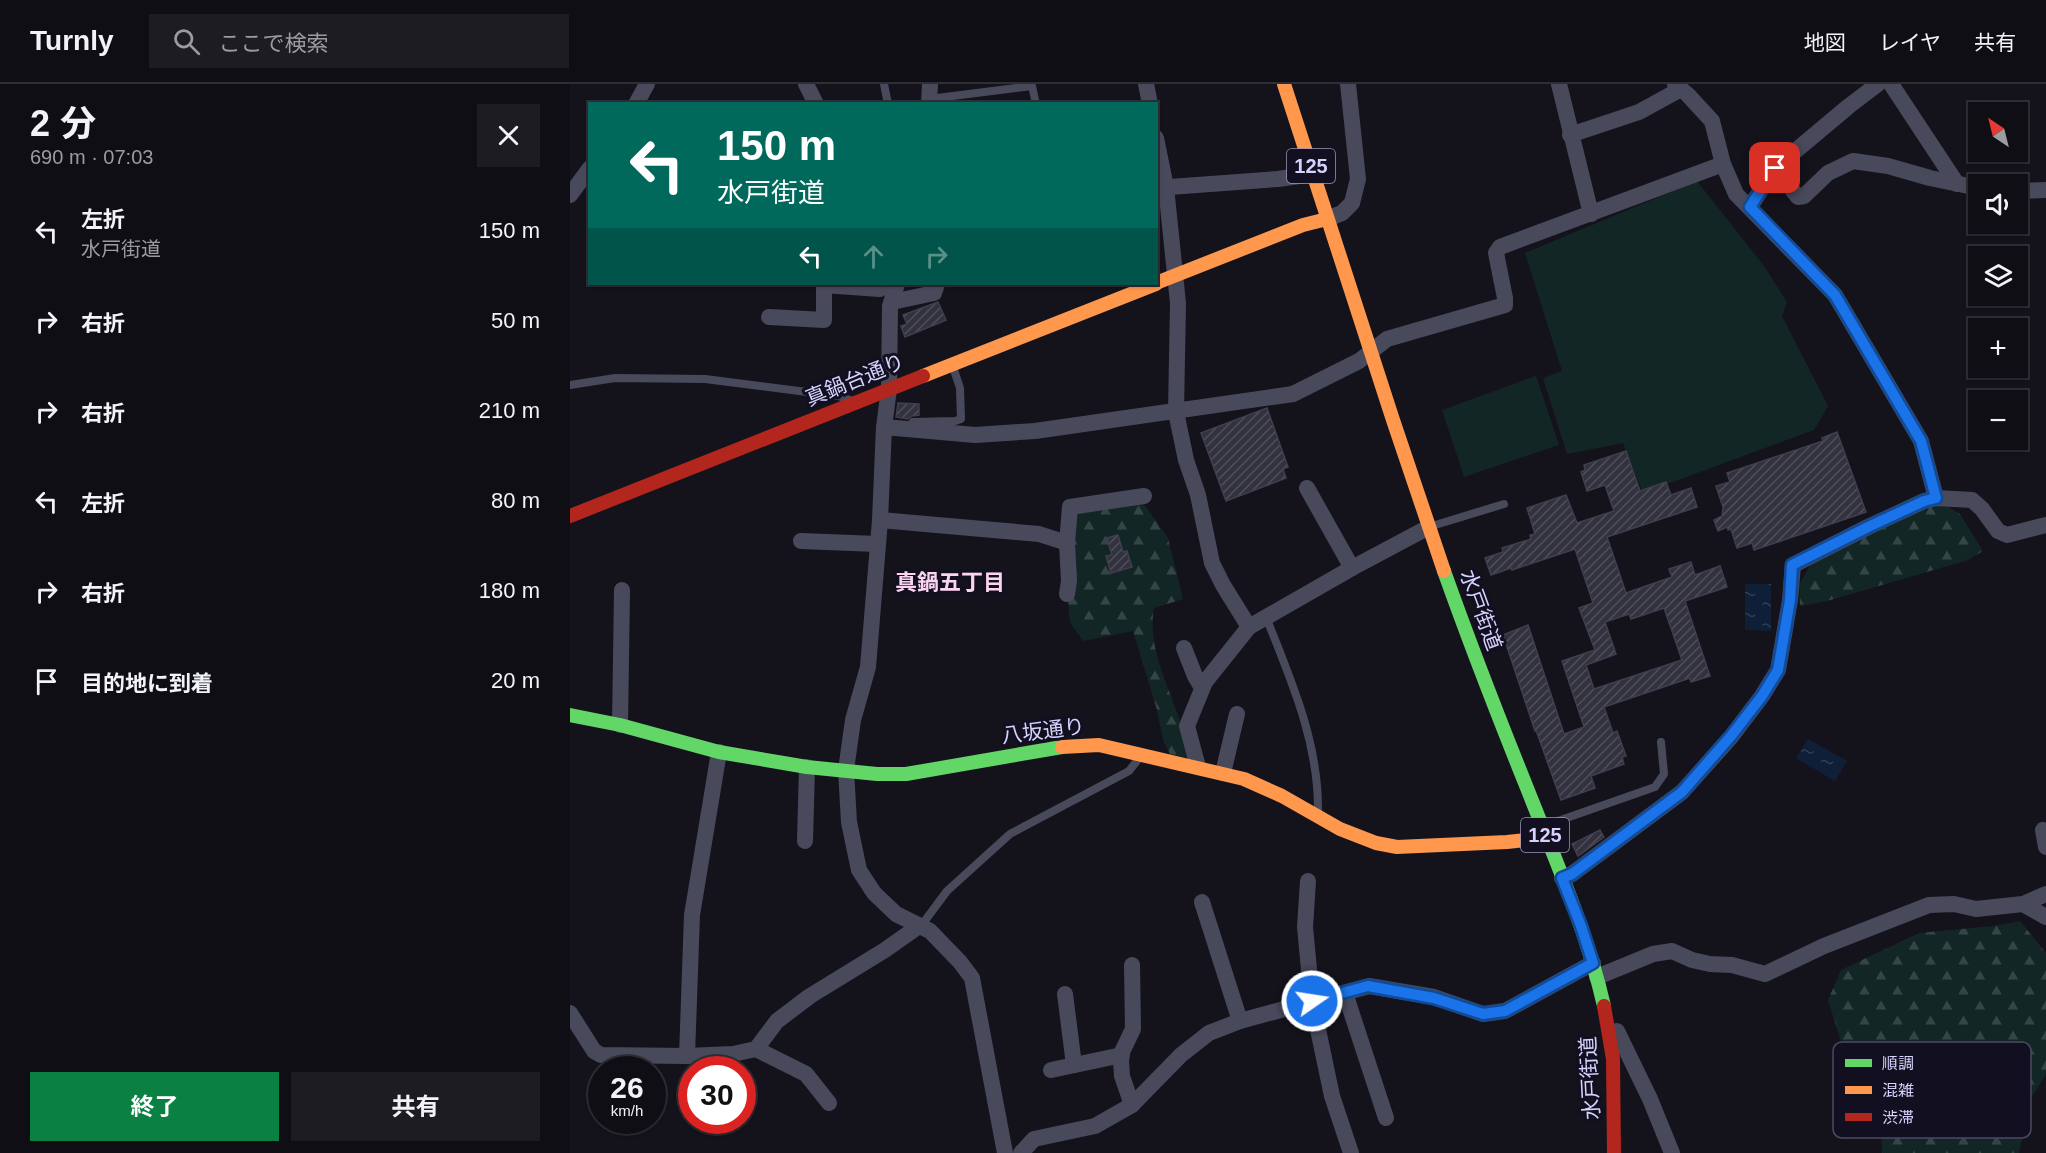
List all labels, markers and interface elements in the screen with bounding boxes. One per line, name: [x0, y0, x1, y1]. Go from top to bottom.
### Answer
search box: [149, 14, 569, 68]
text: Turnly: [30, 25, 113, 56]
icon: search: [170, 25, 203, 58]
text: ここで検索: [218, 31, 329, 56]
text: 地図: [1804, 31, 1846, 54]
text: レイヤ: [1879, 31, 1941, 54]
text: 共有: [1974, 31, 2016, 54]
north arrow: [1968, 102, 2028, 162]
map controls: [1968, 102, 2028, 450]
text: 2 分: [30, 103, 96, 144]
button: close: [477, 104, 540, 167]
text: 150 m: [717, 122, 836, 169]
icon: left: [618, 126, 696, 204]
pin: [1749, 142, 1800, 193]
text: 690 m · 07:03: [30, 146, 153, 168]
road number: 125: [1287, 149, 1335, 183]
icon: arrive: [1758, 151, 1791, 184]
button: sound: [1968, 174, 2028, 234]
text: 水戸街道: [717, 178, 825, 208]
text: 左折: [81, 207, 125, 232]
icon: left: [30, 215, 63, 248]
text: 150 m: [479, 218, 540, 243]
text: 水戸街道: [81, 238, 161, 260]
icon: left: [794, 240, 827, 273]
icon: ahead: [857, 240, 890, 273]
icon: right: [920, 240, 953, 273]
button: layers: [1968, 246, 2028, 306]
icon: right: [30, 305, 63, 338]
text: 50 m: [491, 308, 540, 333]
text: 右折: [81, 311, 125, 336]
button: +: [1968, 318, 2028, 378]
street label: 真鍋台通り: [802, 349, 908, 410]
button: −: [1968, 390, 2028, 450]
icon: right: [30, 395, 63, 428]
text: 210 m: [479, 398, 540, 423]
text: 右折: [81, 401, 125, 426]
icon: left: [30, 485, 63, 518]
text: 80 m: [491, 488, 540, 513]
text: 左折: [81, 491, 125, 516]
street label: 水戸街道: [1456, 566, 1507, 653]
district label: 真鍋五丁目: [895, 570, 1005, 595]
icon: right: [30, 575, 63, 608]
text: 180 m: [479, 578, 540, 603]
text: 右折: [81, 581, 125, 606]
icon: arrive: [30, 665, 63, 698]
text: 20 m: [491, 668, 540, 693]
text: 目的地に到着: [81, 671, 213, 696]
street label: 八坂通り: [1000, 714, 1086, 747]
road number: 125: [1521, 818, 1569, 852]
position arrow: [1280, 969, 1344, 1033]
street label: 水戸街道: [1576, 1035, 1603, 1121]
legend: [1833, 1042, 2031, 1138]
text: 順調: [1882, 1055, 1914, 1072]
speed limit sign: 30: [678, 1056, 756, 1134]
text: 26: [610, 1071, 644, 1104]
button: 終了: [30, 1072, 279, 1141]
button: 共有: [291, 1072, 540, 1141]
text: 混雑: [1882, 1082, 1914, 1099]
text: km/h: [611, 1102, 643, 1119]
text: 渋滞: [1882, 1109, 1914, 1126]

